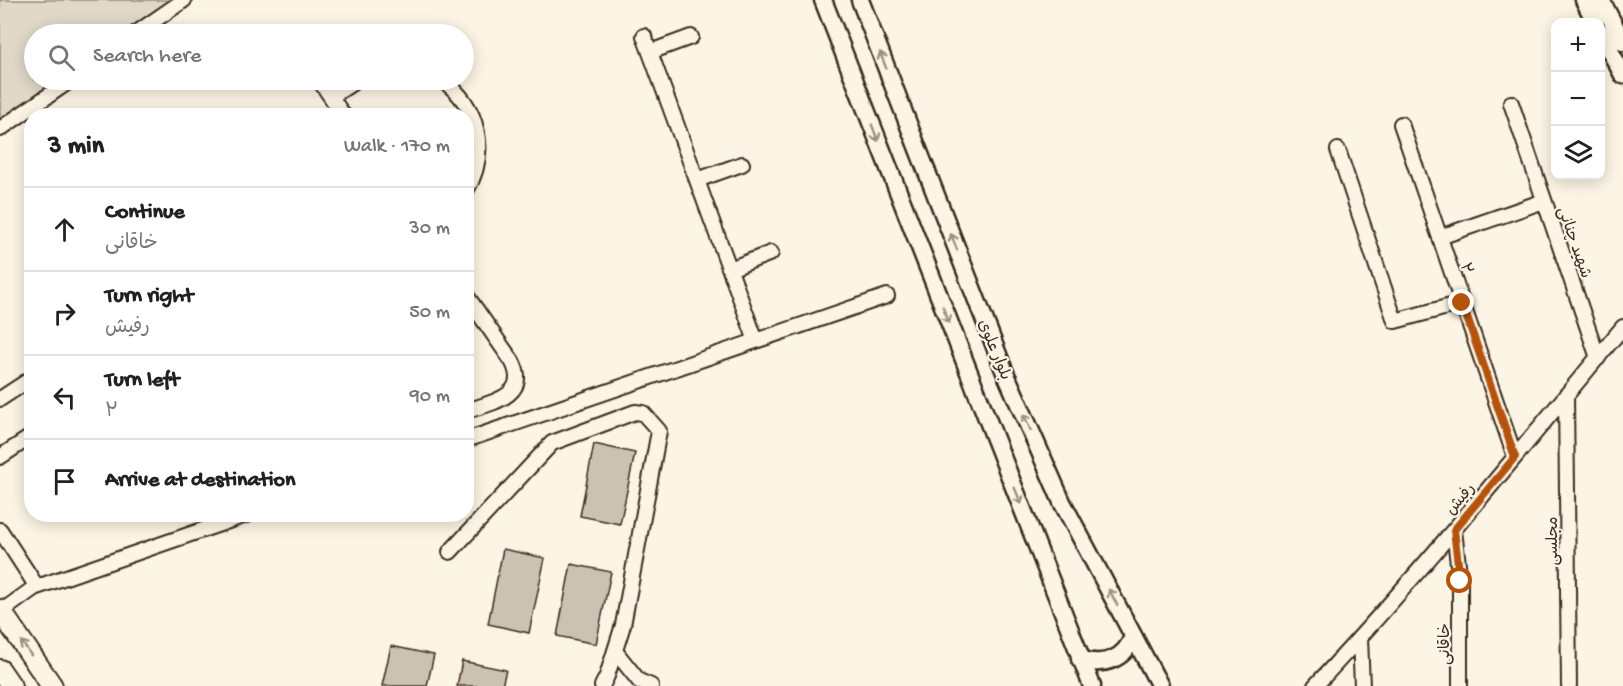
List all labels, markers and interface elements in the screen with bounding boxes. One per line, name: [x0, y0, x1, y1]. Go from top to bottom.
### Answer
map controls: [1551, 18, 1605, 180]
button: +: [1551, 18, 1605, 72]
search box: [24, 24, 474, 90]
icon: search: [45, 41, 78, 74]
text: Search here: [93, 44, 201, 70]
one-way arrow: [877, 51, 888, 70]
button: −: [1551, 72, 1605, 126]
one-way arrow: [870, 123, 881, 142]
button: layers: [1551, 126, 1605, 180]
text: 3 min: [48, 132, 104, 163]
text: Walk · 170 m: [344, 136, 450, 159]
text: Continue: [105, 200, 185, 226]
street label: شهید چنانی: [1552, 205, 1594, 281]
icon: ahead: [48, 213, 81, 246]
text: 30 m: [409, 218, 450, 241]
text: خاقانی: [105, 233, 158, 256]
one-way arrow: [948, 233, 959, 251]
street label: ۲: [1454, 261, 1475, 277]
text: Turn right: [105, 284, 193, 310]
route end: [1448, 289, 1474, 315]
icon: right: [48, 297, 81, 330]
text: 50 m: [409, 302, 450, 325]
one-way arrow: [941, 305, 952, 323]
text: رفیش: [105, 317, 150, 340]
street label: بلوار علوی: [972, 317, 1014, 383]
text: Turn left: [105, 368, 179, 394]
icon: left: [48, 381, 81, 414]
text: 90 m: [410, 386, 450, 409]
text: ۲: [105, 401, 119, 424]
one-way arrow: [1021, 414, 1032, 432]
icon: arrive: [48, 465, 81, 498]
text: Arrive at destination: [105, 468, 295, 494]
street label: رفیش: [1443, 480, 1481, 520]
one-way arrow: [1013, 486, 1024, 504]
street label: مجلسی: [1545, 516, 1564, 566]
route start: [1446, 567, 1472, 593]
one-way arrow: [1107, 589, 1118, 607]
street label: خاقانی: [1437, 623, 1456, 665]
one-way arrow: [20, 640, 32, 657]

